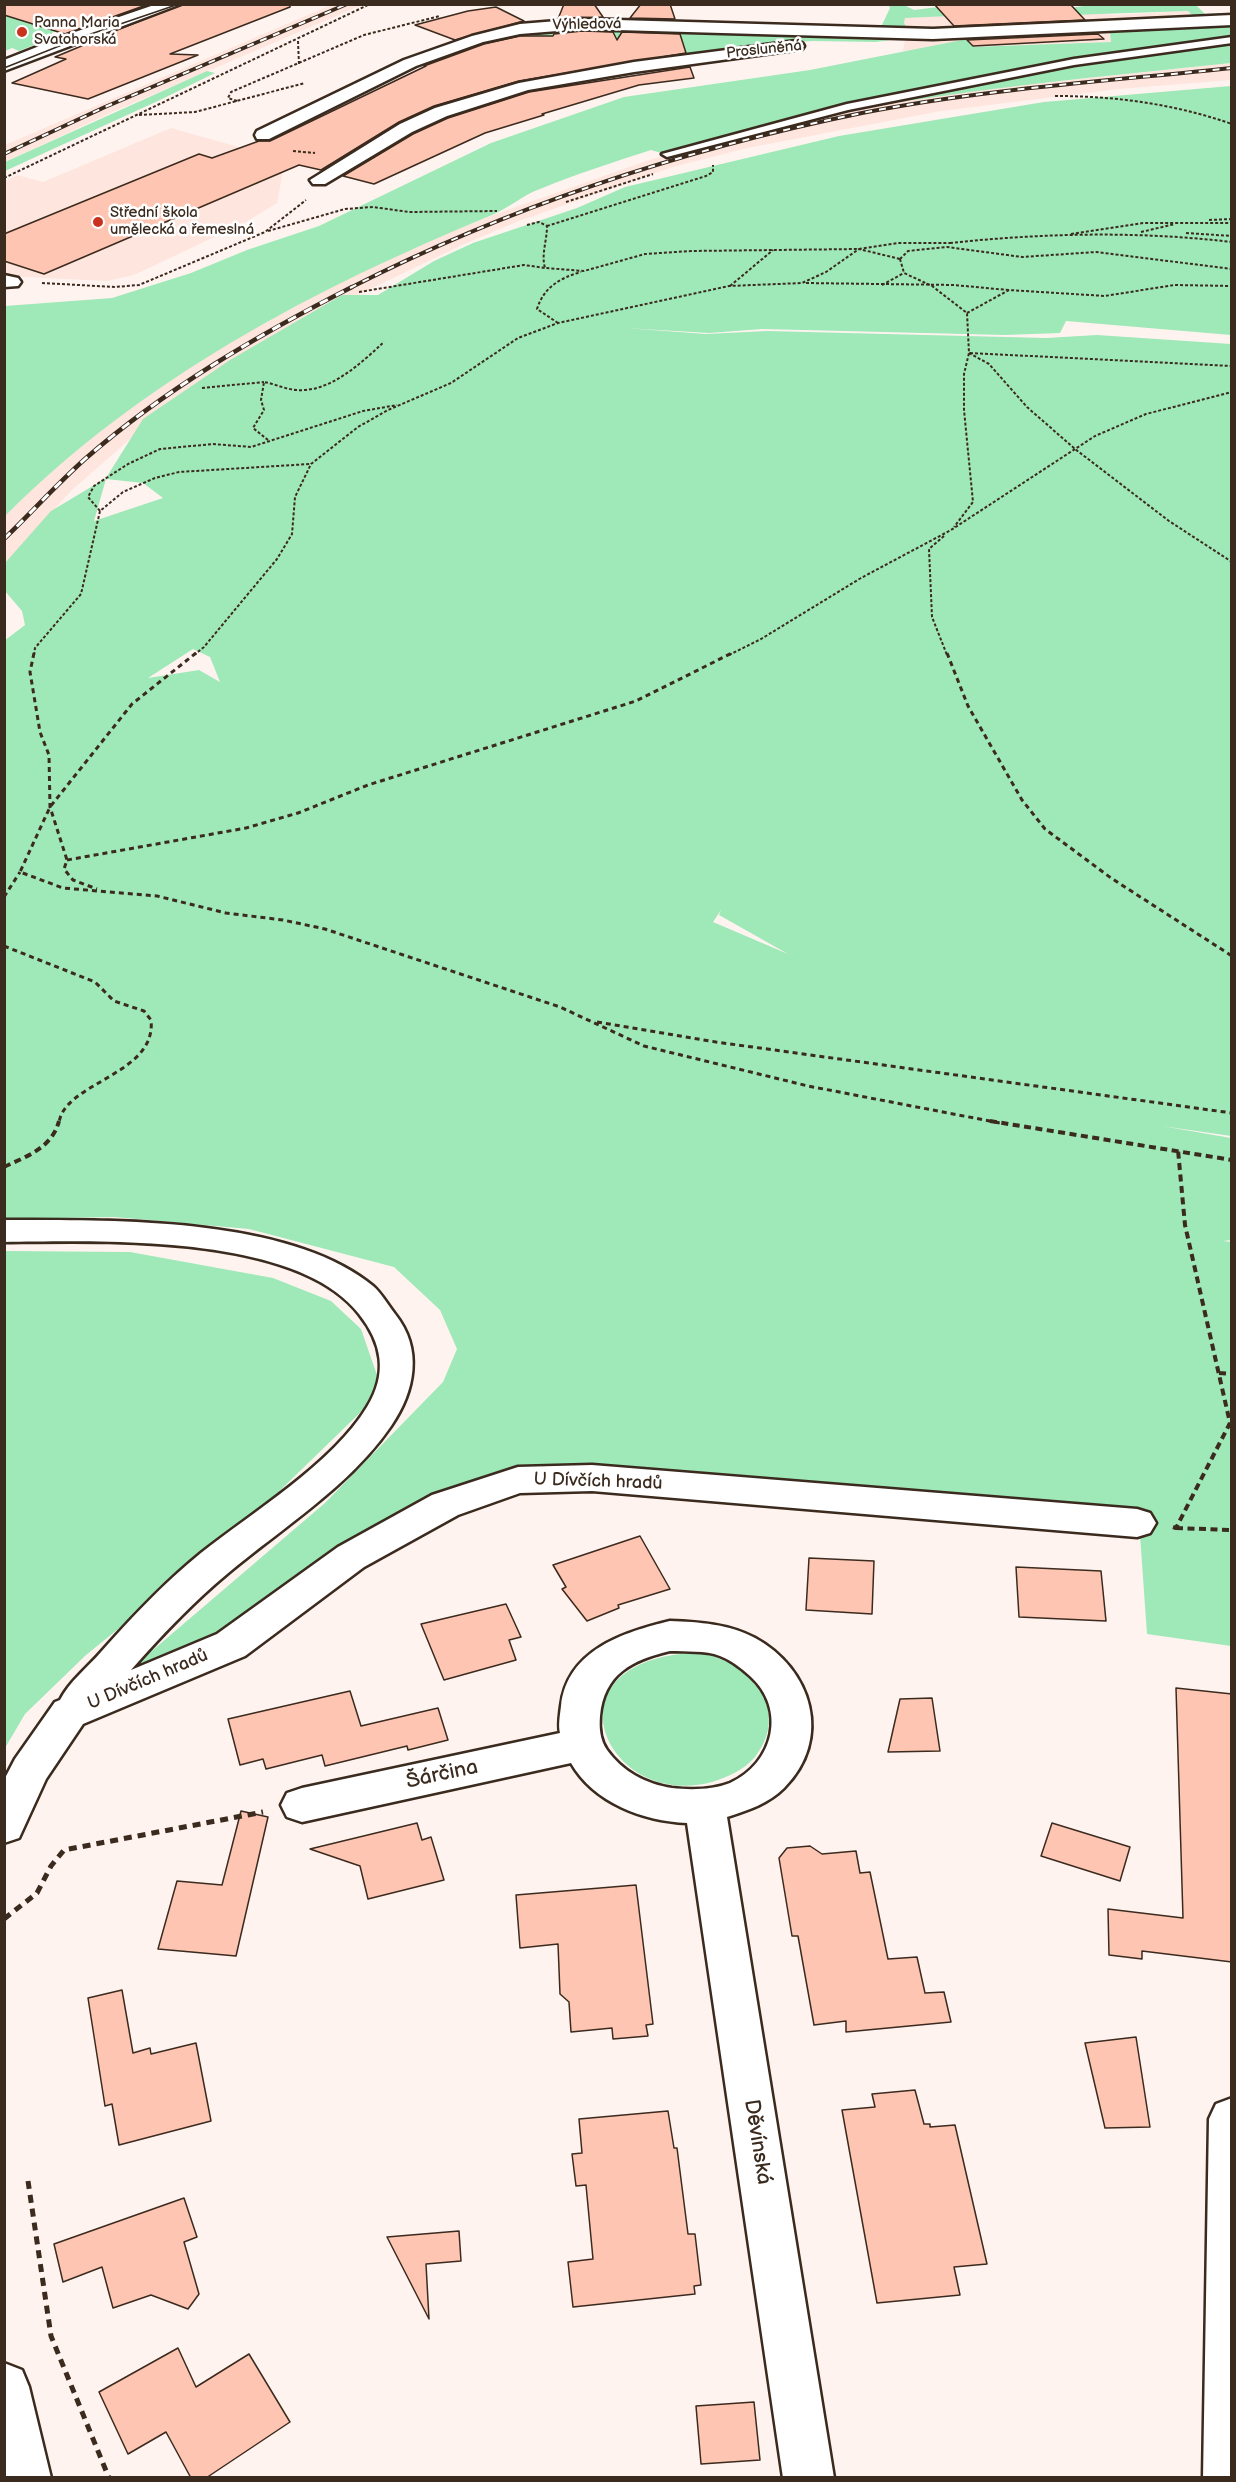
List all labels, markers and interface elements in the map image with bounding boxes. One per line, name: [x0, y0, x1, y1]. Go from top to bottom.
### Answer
place label: Panna Maria Svatohorská: [34, 14, 120, 49]
street label: Výhledová: [552, 15, 622, 35]
marker: Panna Maria Svatohorská: [15, 25, 29, 39]
street label: Prosluněná: [725, 37, 803, 63]
place label: Střední škola umělecká a řemeslná: [110, 204, 254, 239]
marker: Střední škola umělecká a řemeslná: [91, 215, 105, 229]
street label: U Dívčích hradů: [533, 1469, 663, 1495]
street label: U Dívčích hradů: [84, 1645, 212, 1715]
street label: Šárčina: [404, 1755, 480, 1795]
street label: Děvínská: [738, 2098, 776, 2186]

